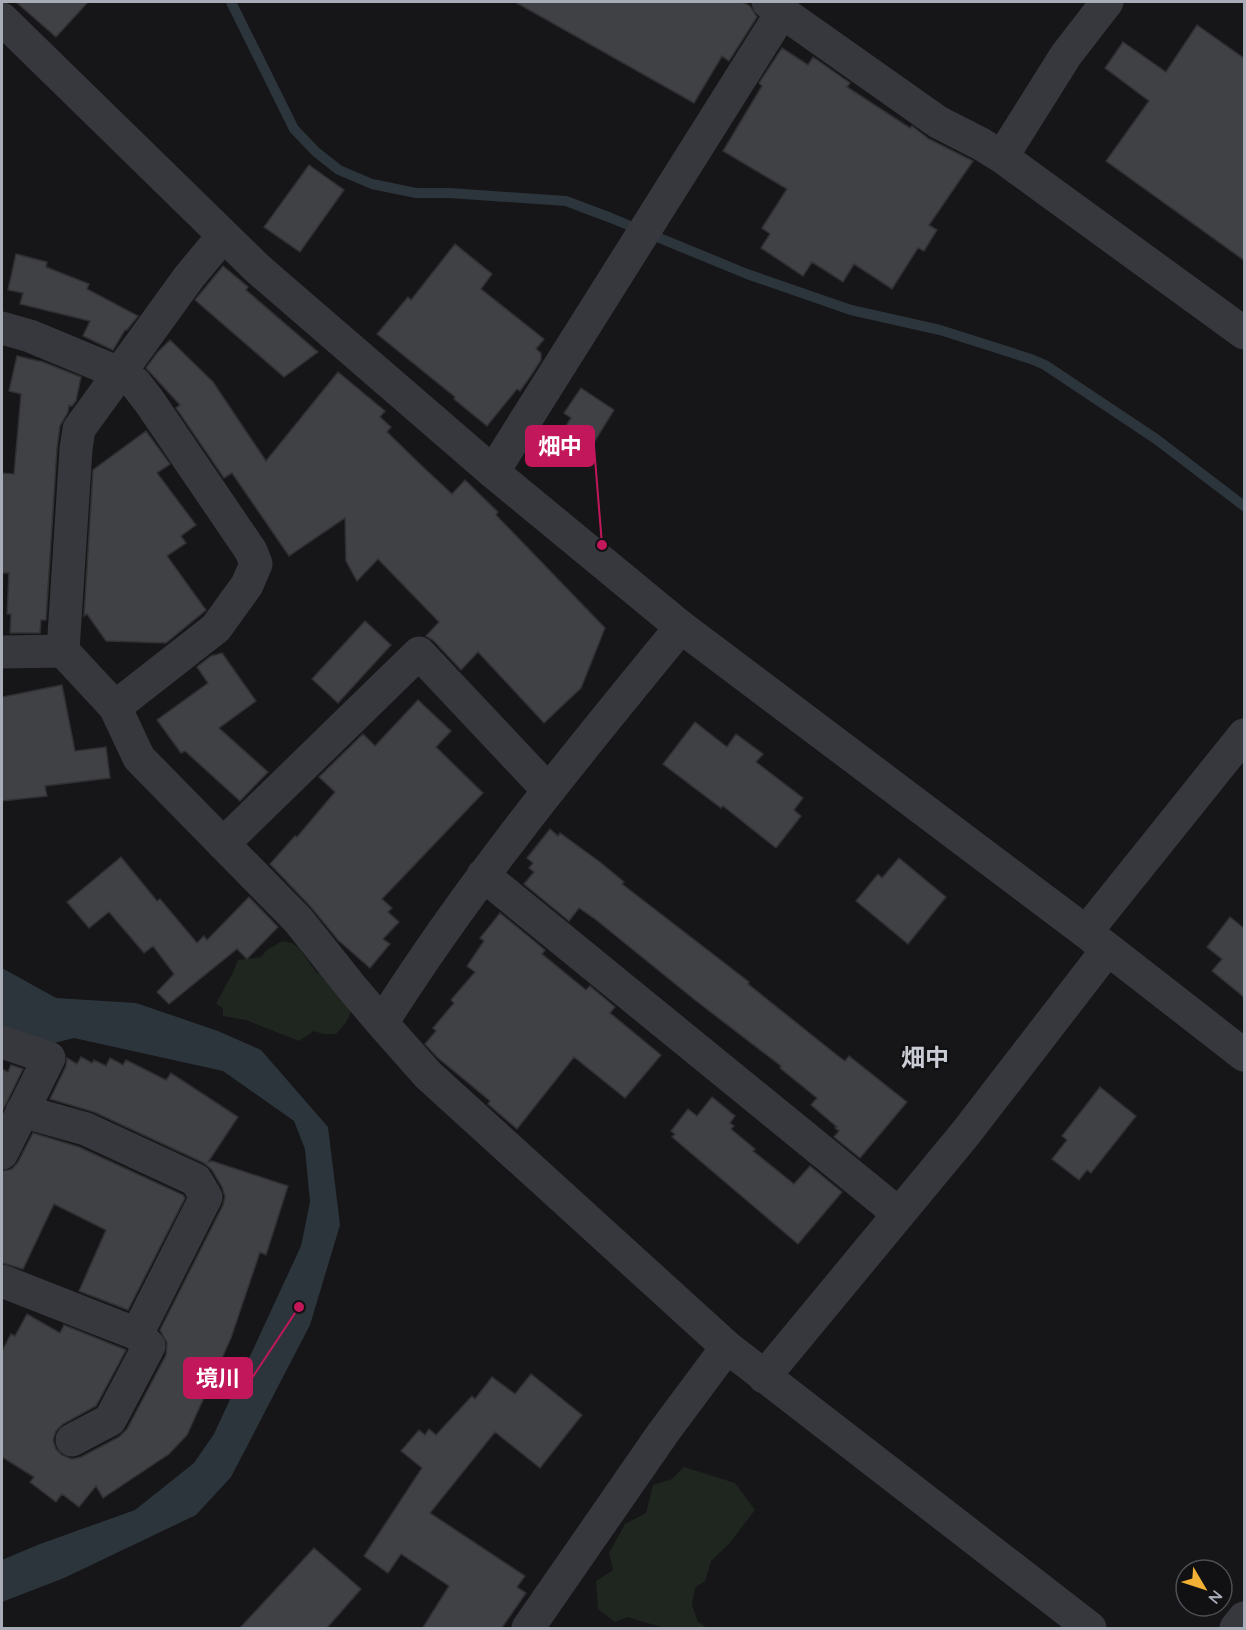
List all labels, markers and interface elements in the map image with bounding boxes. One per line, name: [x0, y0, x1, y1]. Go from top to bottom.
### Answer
callout: 畑中: [526, 426, 594, 466]
text: 畑中: [538, 432, 582, 460]
district label: 畑中: [901, 1042, 949, 1072]
callout: 境川: [184, 1358, 252, 1398]
text: 境川: [196, 1364, 240, 1392]
north arrow: [1174, 1558, 1234, 1618]
text: N: [1204, 1587, 1227, 1608]

